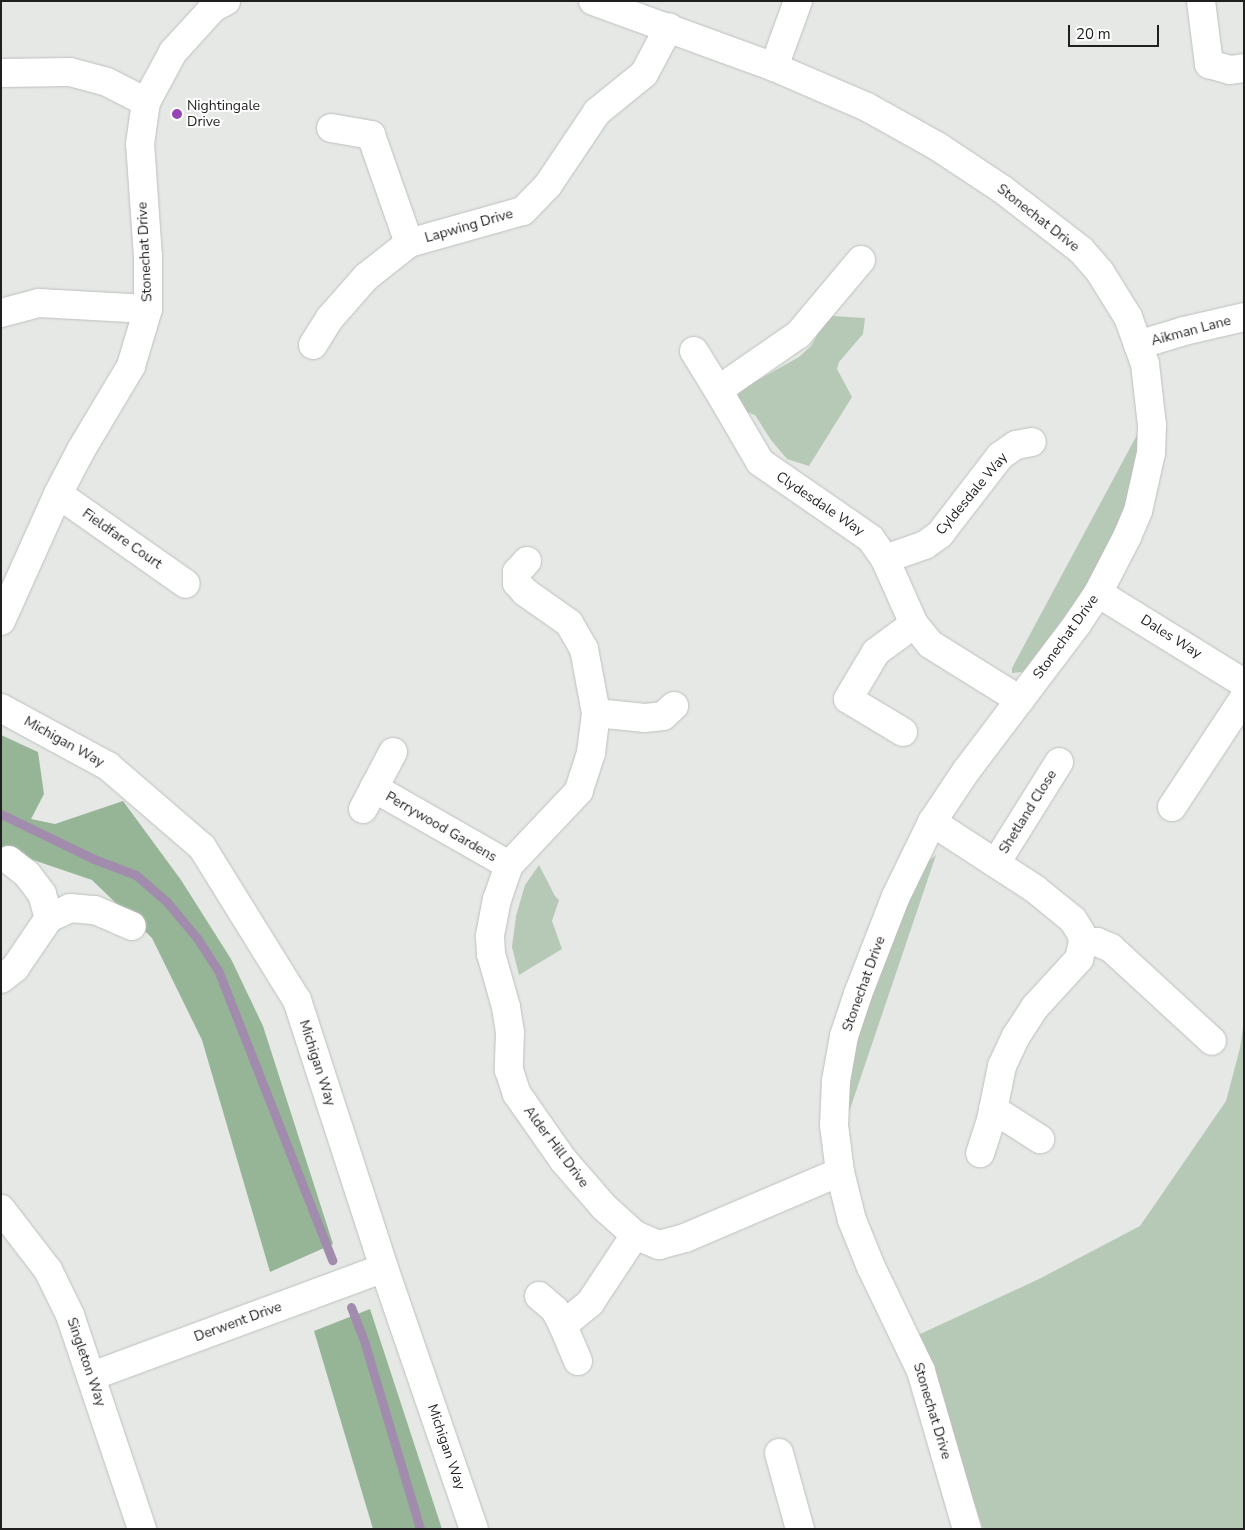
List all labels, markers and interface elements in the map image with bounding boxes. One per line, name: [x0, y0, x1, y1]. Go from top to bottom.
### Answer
scale bar: [1070, 15, 1161, 47]
text: 20 m: [1076, 24, 1111, 44]
place label: Nightingale Drive: [187, 98, 260, 130]
marker: Nightingale Drive: [171, 108, 183, 120]
street label: Stonechat Drive: [993, 181, 1083, 255]
street label: Stonechat Drive: [134, 202, 156, 302]
street label: Lapwing Drive: [423, 205, 515, 247]
street label: Aikman Lane: [1149, 312, 1233, 350]
street label: Cyldesdale Way: [933, 449, 1011, 539]
street label: Clydesdale Way: [773, 468, 867, 540]
street label: Fieldfare Court: [79, 505, 165, 573]
street label: Stonechat Drive: [1030, 592, 1102, 682]
street label: Dales Way: [1137, 612, 1205, 662]
street label: Michigan Way: [21, 713, 107, 771]
street label: Shetland Close: [996, 767, 1060, 857]
street label: Perrywood Gardens: [382, 788, 500, 866]
street label: Stonechat Drive: [839, 934, 889, 1034]
street label: Michigan Way: [295, 1018, 339, 1108]
street label: Alder Hill Drive: [520, 1103, 592, 1191]
street label: Derwent Drive: [192, 1298, 284, 1346]
street label: Singleton Way: [63, 1315, 109, 1409]
street label: Stonechat Drive: [909, 1361, 955, 1461]
street label: Michigan Way: [424, 1402, 468, 1492]

